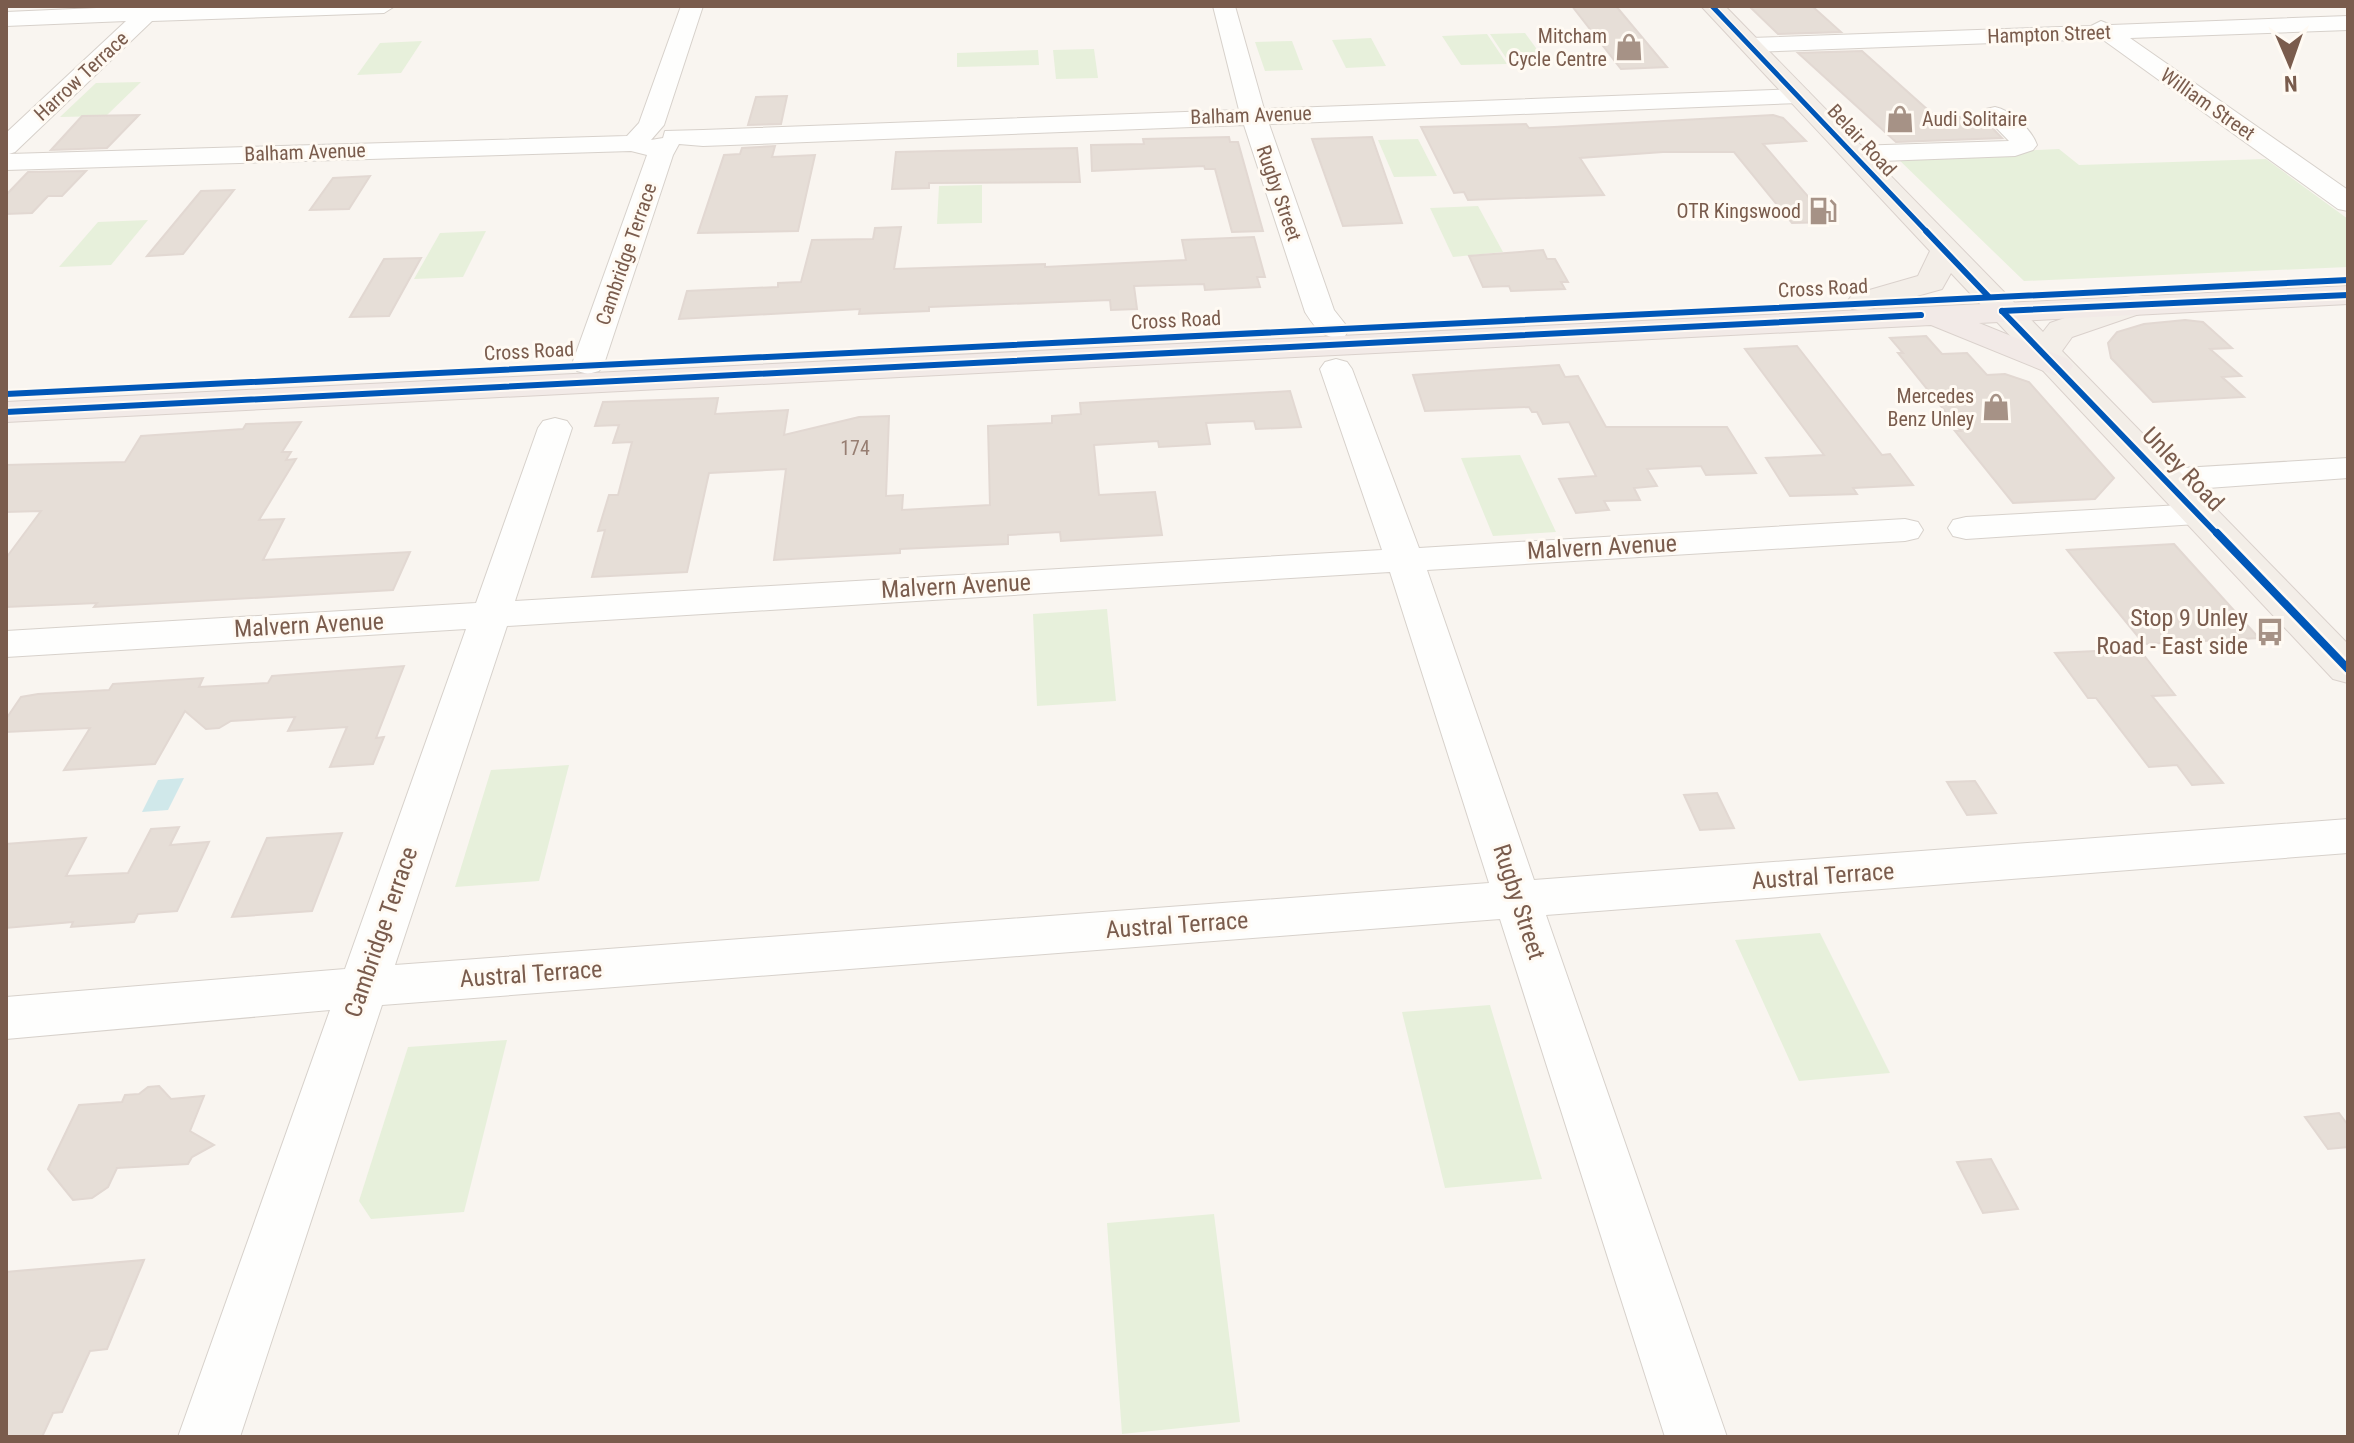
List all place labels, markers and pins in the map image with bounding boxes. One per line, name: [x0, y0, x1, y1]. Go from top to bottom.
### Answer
place label: Mitcham Cycle Centre: [1508, 24, 1607, 71]
shop icon: Mitcham Cycle Centre: [1614, 32, 1644, 62]
shop icon: Audi Solitaire: [1885, 104, 1915, 134]
place label: Audi Solitaire: [1922, 107, 2027, 131]
fuel station icon: OTR Kingswood: [1808, 196, 1838, 226]
place label: OTR Kingswood: [1676, 199, 1801, 223]
place label: Mercedes Benz Unley: [1888, 384, 1974, 431]
shop icon: Mercedes Benz Unley: [1981, 392, 2011, 422]
place label: Stop 9 Unley Road - East side: [2096, 604, 2248, 660]
bus stop icon: Stop 9 Unley Road - East side: [2255, 617, 2285, 647]

